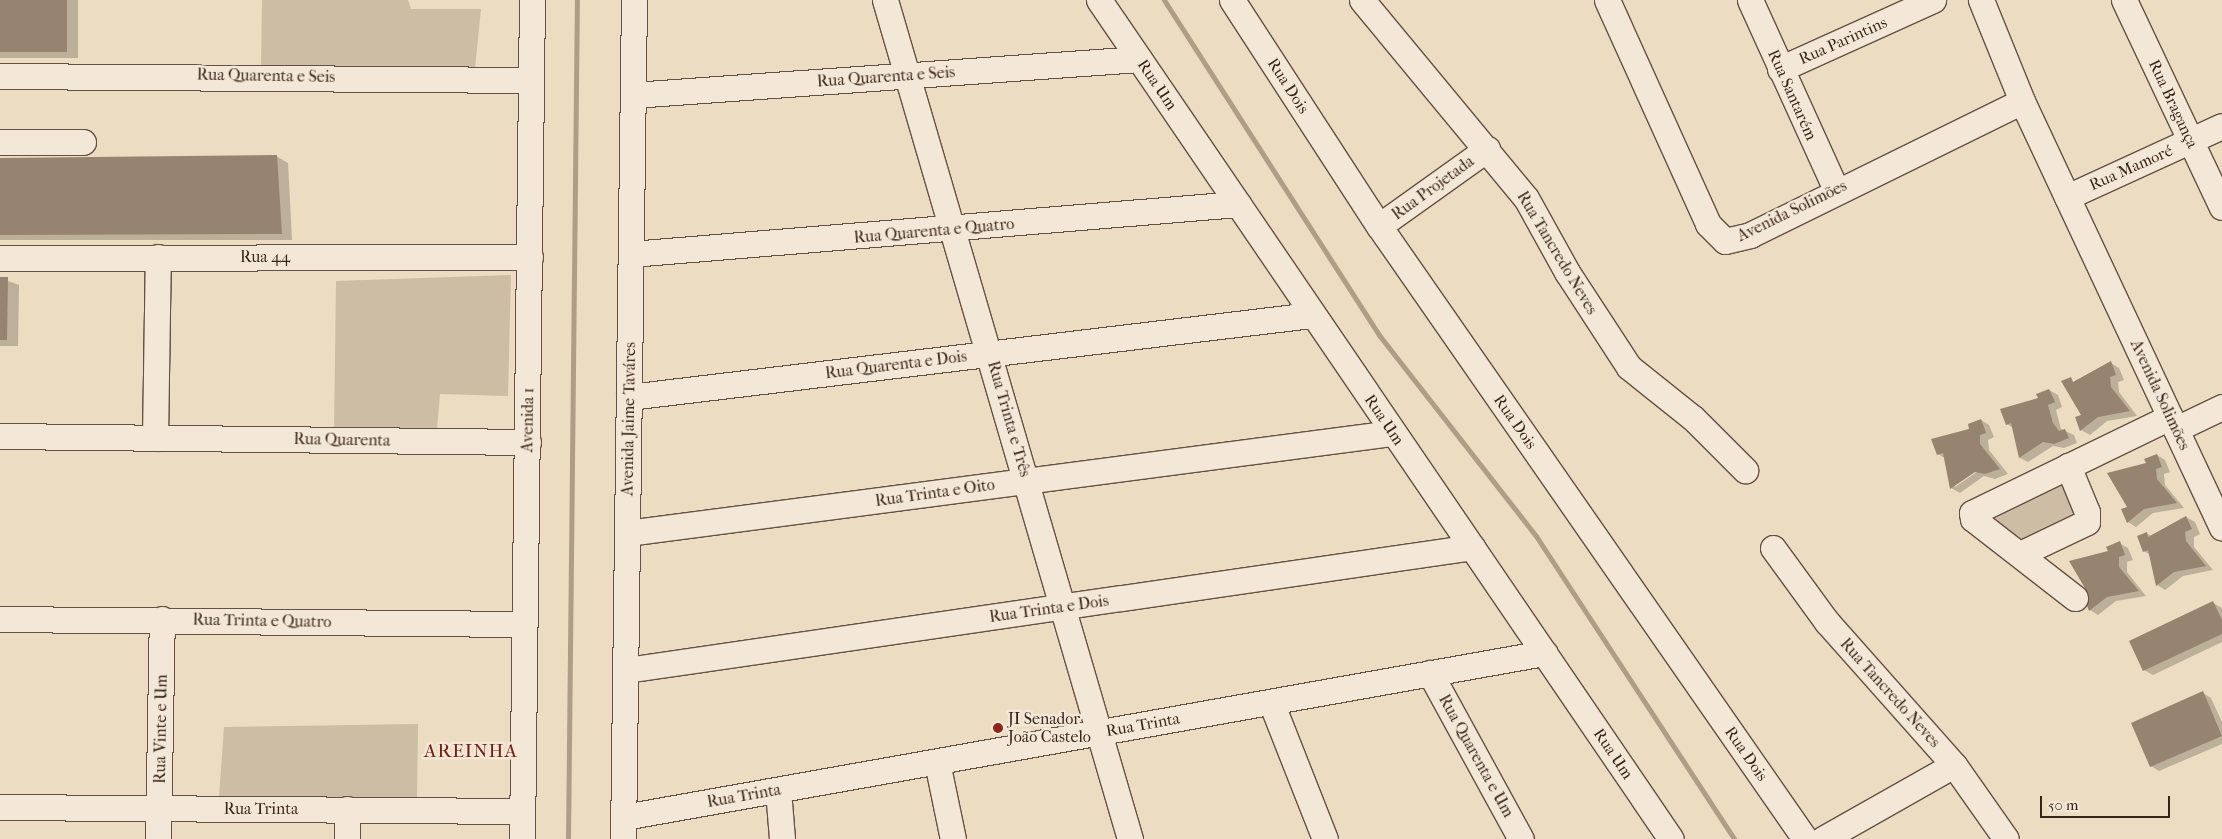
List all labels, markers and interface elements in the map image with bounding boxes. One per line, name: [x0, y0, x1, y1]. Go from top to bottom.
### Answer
street label: Rua Parintins: [1796, 13, 1890, 69]
street label: Rua Santarém: [1763, 47, 1821, 143]
street label: Rua Dois: [1263, 55, 1313, 117]
street label: Rua Um: [1133, 56, 1181, 114]
street label: Rua Bragança: [2144, 57, 2202, 151]
street label: Rua Quarenta e Seis: [816, 63, 956, 91]
street label: Rua Quarenta e Seis: [197, 65, 335, 87]
street label: Rua Mamoré: [2086, 141, 2176, 195]
street label: Rua Projetada: [1388, 152, 1478, 224]
street label: Avenida Solimões: [1734, 176, 1850, 246]
street label: Rua Tancredo Neves: [1513, 188, 1601, 318]
street label: Rua Quarenta e Quatro: [853, 214, 1015, 248]
street label: Rua 44: [240, 247, 290, 267]
street label: Avenida Solimões: [2126, 337, 2194, 453]
street label: Avenida Jaime Taváres: [618, 342, 640, 496]
street label: Rua Quarenta e Dois: [824, 347, 968, 383]
street label: Rua Trinta e Três: [983, 359, 1035, 479]
street label: Avenida 1: [518, 387, 538, 453]
street label: Rua Um: [1360, 391, 1408, 449]
street label: Rua Dois: [1489, 391, 1541, 453]
street label: Rua Quarenta: [293, 430, 391, 450]
street label: Rua Trinta e Oito: [874, 475, 996, 511]
street label: Rua Trinta e Dois: [988, 591, 1110, 627]
street label: Rua Trinta e Quatro: [192, 610, 332, 632]
street label: Rua Tancredo Neves: [1836, 634, 1944, 752]
street label: Rua Vinte e Um: [150, 674, 172, 784]
street label: Rua Quarenta e Um: [1434, 691, 1518, 821]
place label: JI Senador João Castelo: [1008, 709, 1091, 747]
street label: Rua Trinta: [1105, 709, 1181, 741]
marker: JI Senador João Castelo: [992, 722, 1004, 734]
street label: Rua Dois: [1720, 723, 1772, 785]
street label: Rua Um: [1589, 725, 1637, 783]
district label: AREINHA: [423, 741, 519, 763]
street label: Rua Trinta: [706, 780, 782, 812]
scale bar: [2042, 786, 2172, 818]
text: 50 m: [2048, 796, 2078, 814]
street label: Rua Trinta: [224, 799, 298, 819]

